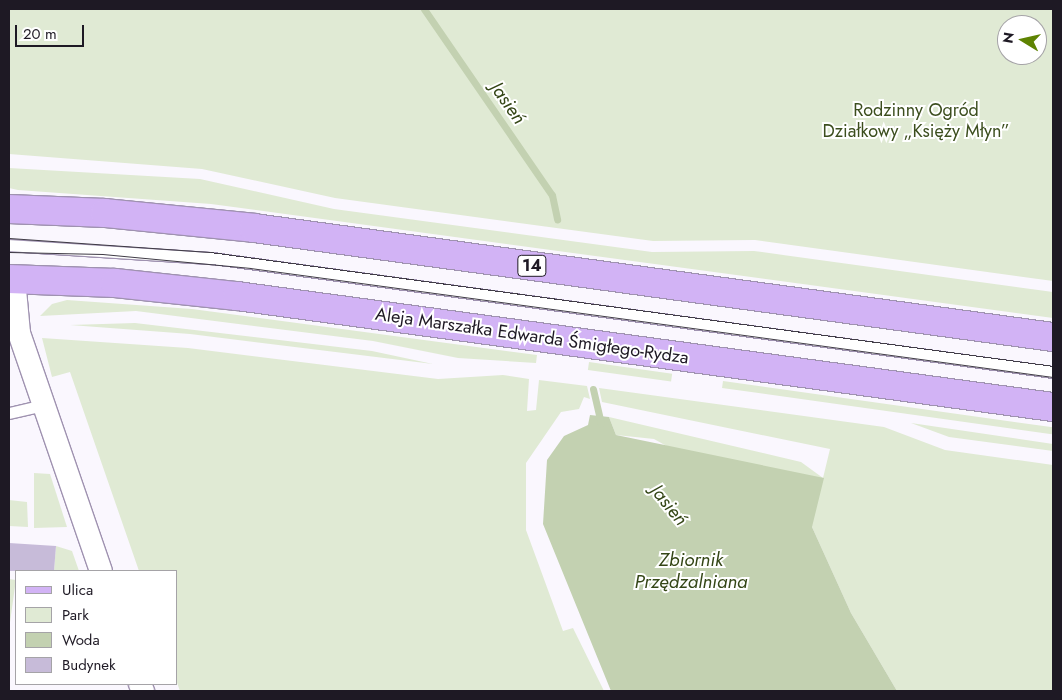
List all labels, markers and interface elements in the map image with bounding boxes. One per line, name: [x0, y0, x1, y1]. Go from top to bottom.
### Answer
scale bar: [18, 15, 86, 47]
north arrow: [997, 15, 1047, 65]
text: 20 m: [23, 23, 57, 45]
text: N: [997, 31, 1019, 45]
water label: Jasień: [485, 77, 531, 129]
park label: Rodzinny Ogród Działkowy „Księży Młyn”: [823, 100, 1009, 142]
road number: 14: [517, 252, 547, 280]
street label: Aleja Marszałka Edwarda Śmigłego-Rydza: [374, 303, 690, 369]
water label: Jasień: [646, 480, 692, 530]
water label: Zbiornik Przędzalniana: [634, 549, 748, 593]
legend: [15, 570, 178, 685]
text: Ulica: [62, 579, 93, 601]
text: Park: [62, 604, 89, 626]
text: Woda: [62, 629, 100, 651]
text: Budynek: [62, 654, 116, 676]

